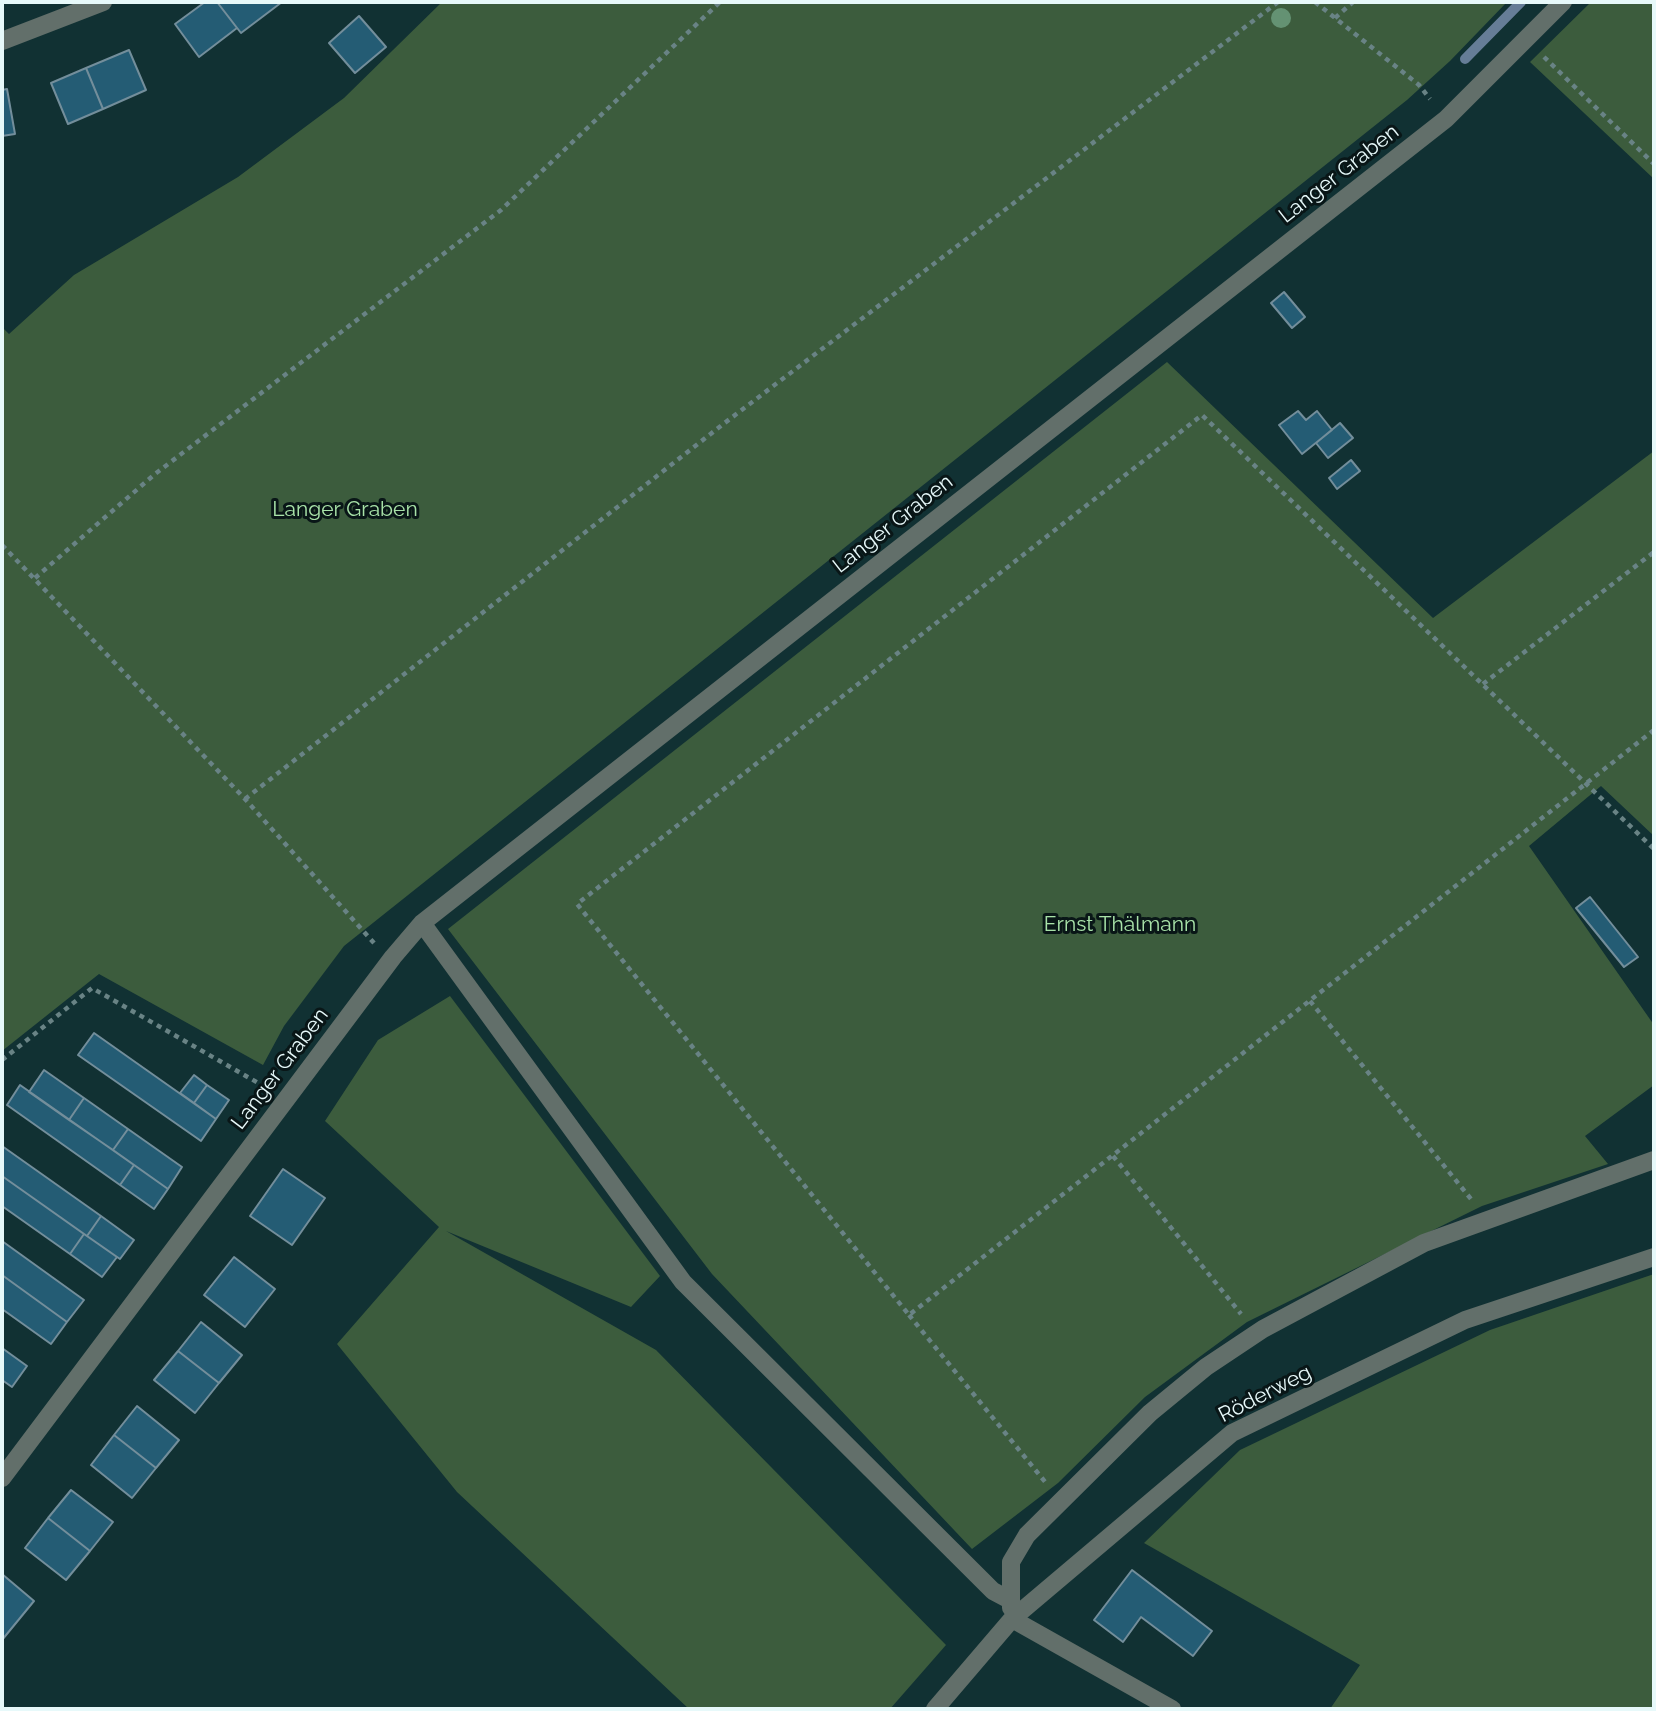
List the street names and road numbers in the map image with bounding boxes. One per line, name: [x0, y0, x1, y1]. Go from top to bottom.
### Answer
street label: Langer Graben: [1274, 119, 1404, 229]
street label: Langer Graben: [828, 469, 958, 579]
street label: Langer Graben: [226, 1003, 334, 1135]
street label: Röderweg: [1214, 1360, 1316, 1428]

